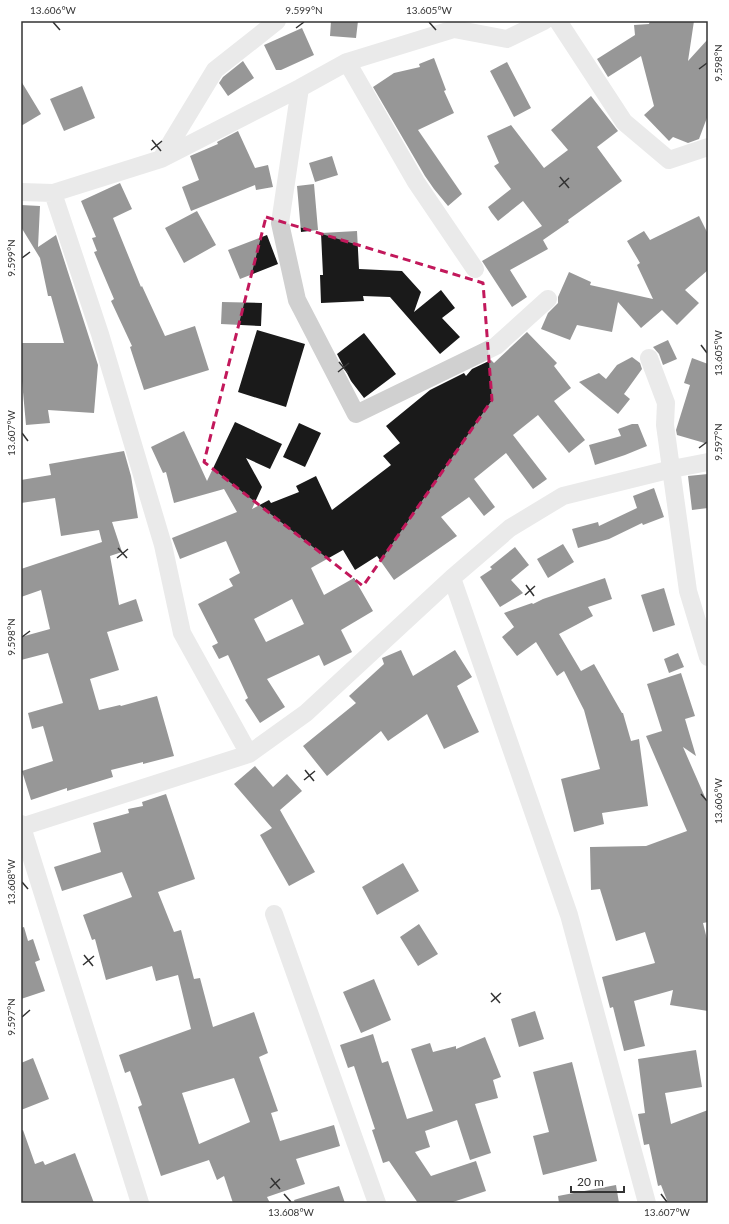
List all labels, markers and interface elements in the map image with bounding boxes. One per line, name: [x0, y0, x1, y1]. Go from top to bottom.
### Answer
text: 13.606°W: [30, 4, 77, 16]
text: 9.599°N: [285, 4, 323, 16]
text: 13.605°W: [406, 4, 453, 16]
text: 9.598°N: [712, 44, 724, 82]
text: 9.599°N: [5, 239, 17, 277]
text: 13.605°W: [712, 329, 724, 376]
text: 13.607°W: [5, 409, 17, 456]
text: 9.597°N: [712, 423, 724, 461]
text: 9.598°N: [5, 618, 17, 656]
text: 13.606°W: [712, 777, 724, 824]
text: 13.608°W: [5, 858, 17, 905]
text: 9.597°N: [5, 998, 17, 1036]
scale bar: [571, 1168, 624, 1194]
text: 20 m: [577, 1174, 604, 1189]
text: 13.608°W: [268, 1206, 315, 1218]
text: 13.607°W: [644, 1206, 691, 1218]

